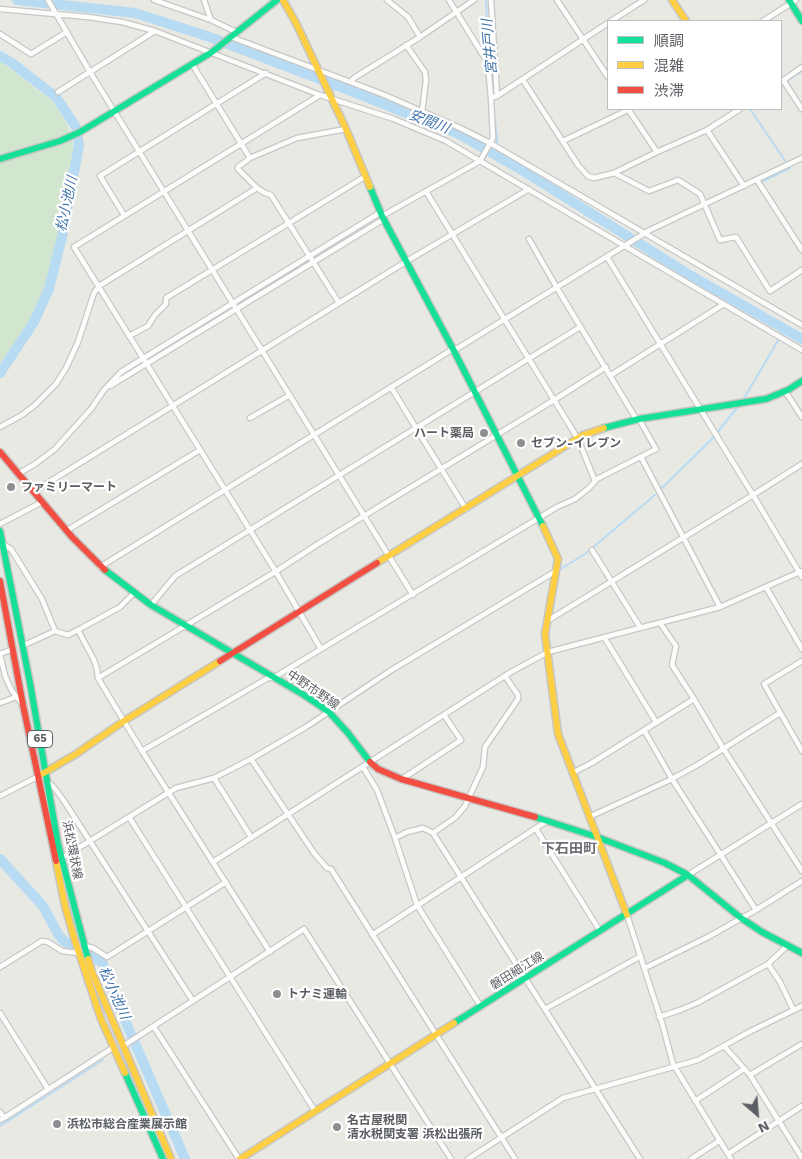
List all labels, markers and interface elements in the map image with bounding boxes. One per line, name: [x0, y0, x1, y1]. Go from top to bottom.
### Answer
water label: 宮井戸川: [479, 18, 501, 76]
legend: [607, 20, 782, 110]
text: 順調: [654, 32, 684, 50]
text: 混雑: [654, 57, 684, 75]
text: 渋滞: [654, 82, 684, 100]
water label: 安間川: [406, 107, 452, 137]
water label: 松小池川: [53, 175, 81, 233]
place label: ハート薬局: [414, 426, 474, 440]
marker: ハート薬局: [478, 427, 490, 439]
place label: セブン-イレブン: [531, 436, 621, 450]
marker: セブン-イレブン: [515, 437, 527, 449]
place label: ファミリーマート: [21, 480, 117, 494]
marker: ファミリーマート: [5, 481, 17, 493]
street label: 中野市野線: [284, 667, 342, 713]
road number: 65: [28, 731, 52, 748]
street label: 浜松環状線: [59, 819, 85, 881]
district label: 下石田町: [541, 841, 597, 857]
street label: 磐田細江線: [488, 949, 546, 993]
water label: 松小池川: [95, 964, 133, 1022]
place label: トナミ運輸: [287, 987, 347, 1001]
marker: トナミ運輸: [271, 988, 283, 1000]
north arrow: [732, 1089, 782, 1139]
place label: 名古屋税関 清水税関支署 浜松出張所: [347, 1113, 482, 1141]
place label: 浜松市総合産業展示館: [67, 1117, 187, 1131]
marker: 浜松市総合産業展示館: [51, 1118, 63, 1130]
text: N: [756, 1118, 772, 1137]
marker: 名古屋税関 清水税関支署 浜松出張所: [331, 1121, 343, 1133]

